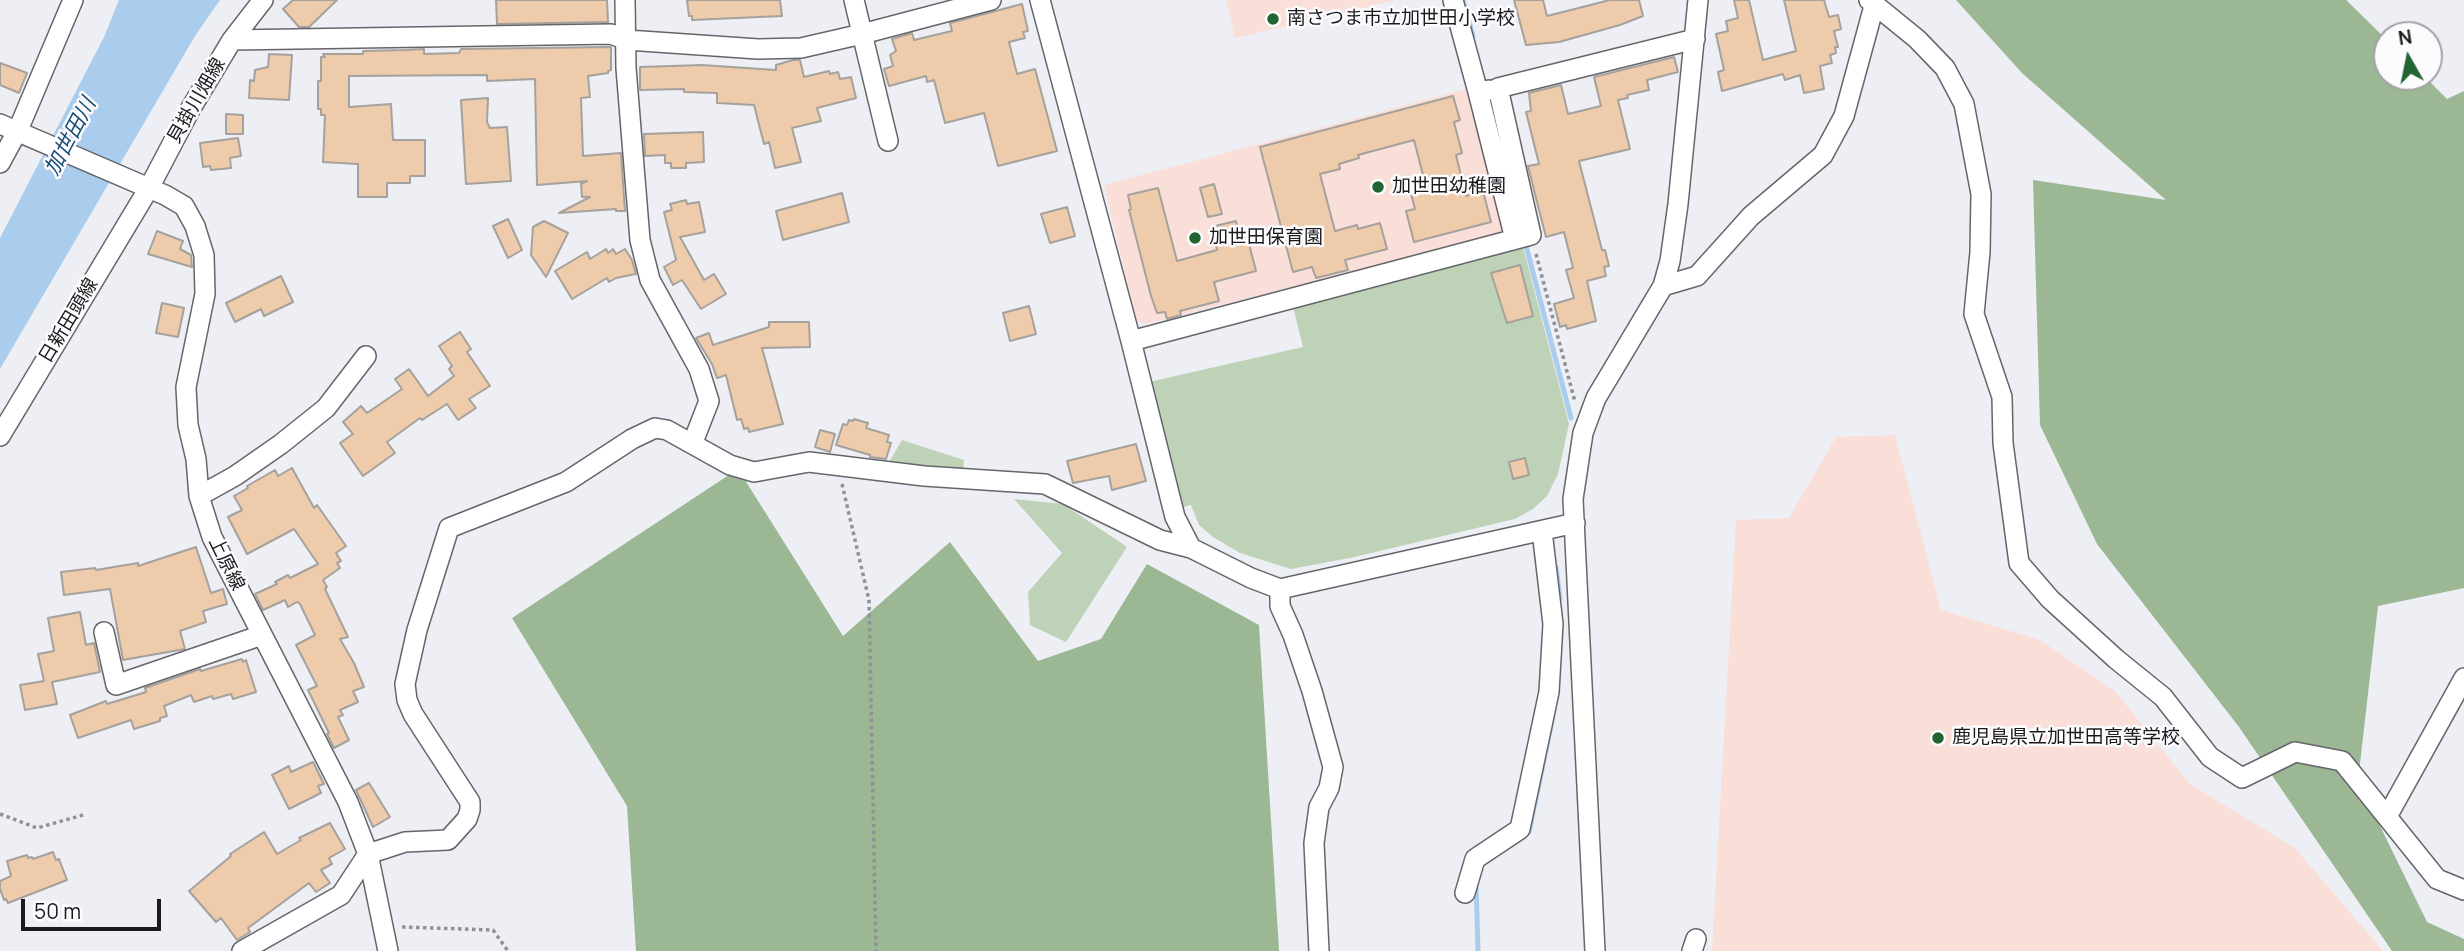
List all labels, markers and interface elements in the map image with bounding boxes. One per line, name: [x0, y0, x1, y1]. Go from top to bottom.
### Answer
place label: 南さつま市立加世田小学校: [1287, 8, 1515, 30]
marker: 南さつま市立加世田小学校: [1265, 11, 1281, 27]
north arrow: [2373, 21, 2443, 91]
text: N: [2396, 23, 2414, 51]
street label: 貝掛川畑線: [163, 54, 231, 148]
water label: 加世田川: [40, 94, 102, 180]
place label: 加世田幼稚園: [1392, 176, 1506, 198]
marker: 加世田幼稚園: [1370, 179, 1386, 195]
place label: 加世田保育園: [1209, 227, 1323, 249]
marker: 加世田保育園: [1187, 230, 1203, 246]
street label: 日新田頭線: [35, 274, 103, 368]
street label: 上原線: [203, 533, 249, 595]
place label: 鹿児島県立加世田高等学校: [1952, 727, 2180, 749]
marker: 鹿児島県立加世田高等学校: [1930, 730, 1946, 746]
scale bar: [24, 884, 164, 928]
text: 50 m: [34, 897, 81, 925]

